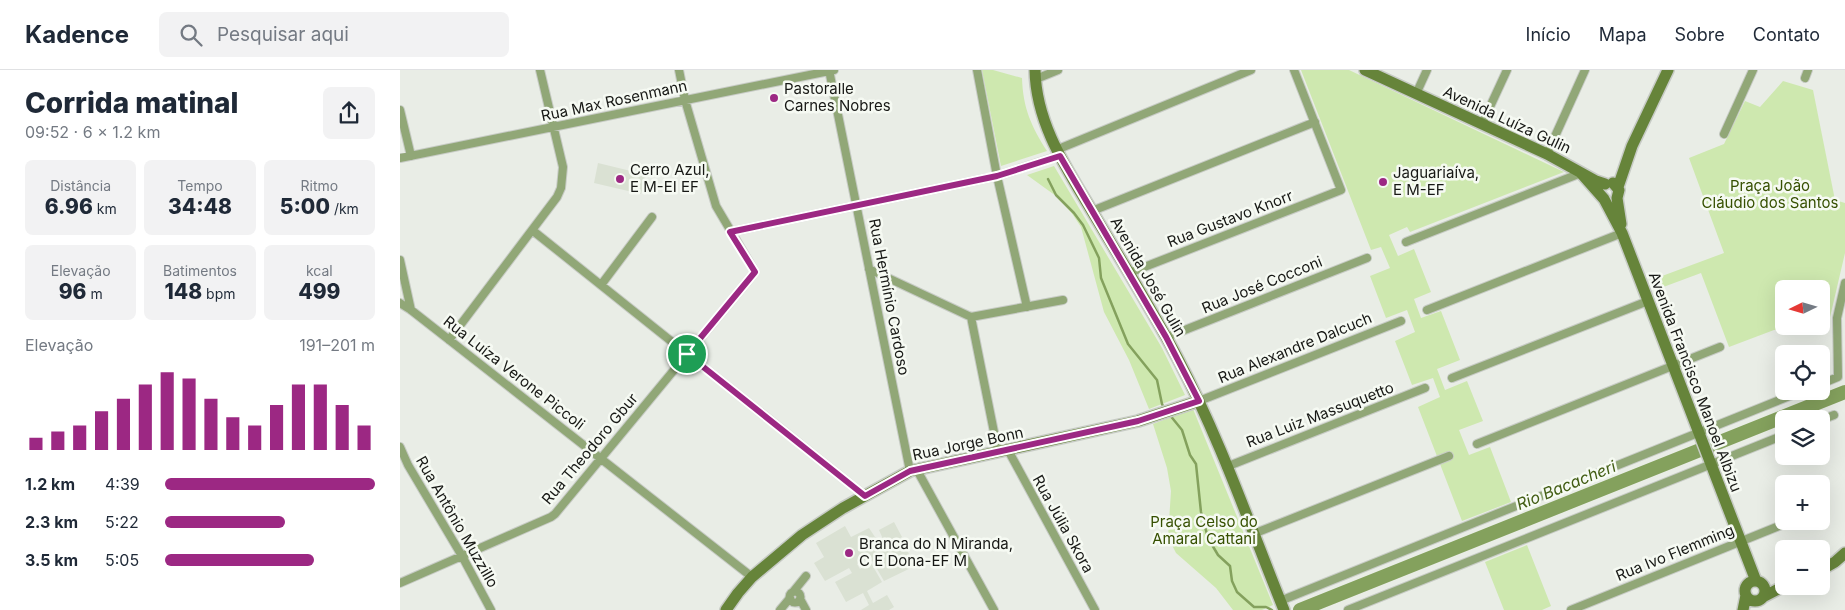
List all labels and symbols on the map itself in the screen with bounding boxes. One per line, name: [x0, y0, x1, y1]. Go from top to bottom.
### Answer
street label: Rua Max Rosenmann: [539, 76, 689, 125]
place label: Pastoralle Carnes Nobres: [784, 79, 891, 115]
street label: Avenida Luíza Gulin: [1440, 82, 1574, 157]
marker: Pastoralle Carnes Nobres: [768, 92, 780, 104]
place label: Cerro Azul, E M-EI EF: [630, 160, 710, 196]
place label: Jaguariaíva, E M-EF: [1393, 163, 1479, 199]
marker: Cerro Azul, E M-EI EF: [614, 173, 626, 185]
marker: Jaguariaíva, E M-EF: [1377, 176, 1389, 188]
park label: Praça João Cláudio dos Santos: [1702, 176, 1838, 212]
street label: Rua Gustavo Knorr: [1164, 186, 1296, 251]
street label: Avenida José Gulin: [1106, 213, 1190, 340]
street label: Rua Hermínio Cardoso: [865, 217, 914, 377]
street label: Rua José Cocconi: [1199, 252, 1325, 317]
street label: Avenida Francisco Manoel Albizu: [1645, 269, 1746, 495]
north arrow: [1775, 280, 1830, 335]
street label: Rua Alexandre Dalcuch: [1215, 308, 1375, 387]
street label: Rua Luíza Verone Piccoli: [440, 311, 589, 434]
pin: [666, 333, 708, 375]
street label: Rua Luiz Massuquetto: [1243, 378, 1396, 451]
street label: Rua Theodoro Gbur: [538, 389, 642, 508]
street label: Rua Jorge Bonn: [911, 422, 1025, 465]
street label: Rua Antônio Muzzillo: [412, 453, 503, 591]
water label: Rio Bacacheri: [1513, 456, 1620, 514]
street label: Rua Júlia Skora: [1029, 471, 1098, 576]
park label: Praça Celso do Amaral Cattani: [1150, 512, 1258, 548]
street label: Rua Ivo Flemming: [1613, 520, 1737, 585]
place label: Branca do N Miranda, C E Dona-EF M: [859, 534, 1013, 570]
marker: Branca do N Miranda, C E Dona-EF M: [843, 547, 855, 559]

